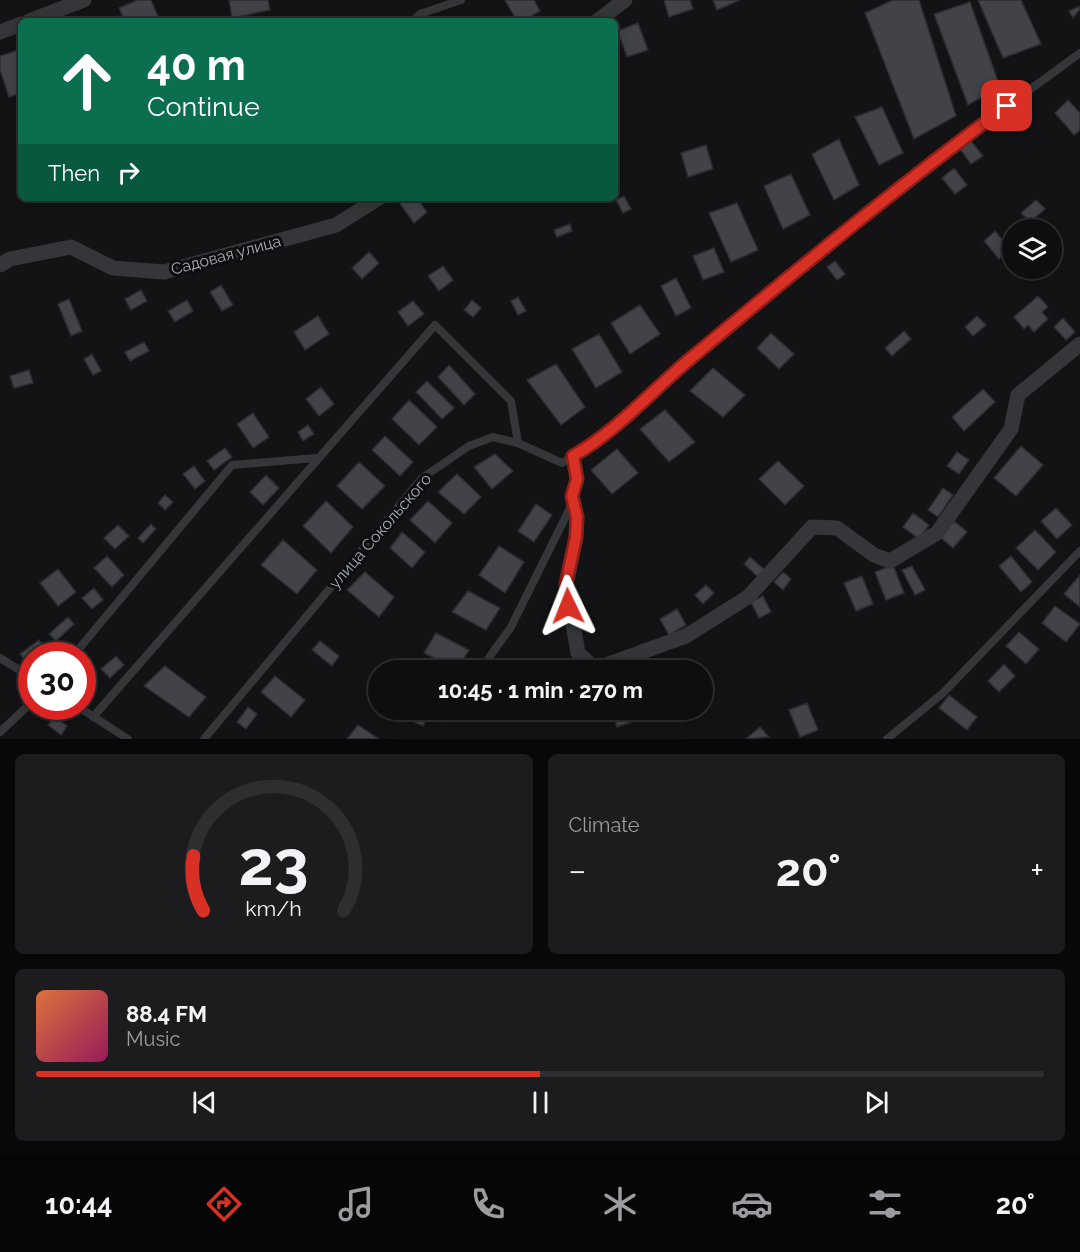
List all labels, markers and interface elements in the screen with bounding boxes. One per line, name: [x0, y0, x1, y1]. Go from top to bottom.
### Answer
text: 40 m: [147, 41, 246, 90]
icon: ahead: [48, 42, 126, 120]
pin: [981, 80, 1032, 131]
icon: arrive: [990, 89, 1023, 122]
text: Continue: [147, 91, 260, 122]
icon: right: [112, 156, 145, 189]
text: Then: [48, 160, 100, 186]
map controls: [1002, 219, 1062, 279]
button: layers: [1002, 219, 1062, 279]
street label: Садовая улица: [169, 231, 283, 279]
street label: улица Сокольского: [325, 470, 435, 592]
position arrow: [536, 574, 600, 638]
speed limit sign: 30: [18, 642, 96, 720]
text: 10:45 · 1 min · 270 m: [438, 677, 643, 703]
text: Climate: [569, 813, 640, 837]
text: 23: [239, 826, 309, 900]
text: 20°: [776, 844, 841, 897]
text: −: [569, 851, 586, 890]
text: +: [1030, 851, 1044, 890]
text: km/h: [245, 896, 302, 921]
text: 88.4 FM: [126, 1001, 207, 1027]
text: Music: [126, 1027, 180, 1051]
icon: previous: [188, 1086, 221, 1119]
icon: pause: [524, 1086, 557, 1119]
icon: next: [860, 1086, 893, 1119]
icon: directions: [203, 1183, 245, 1225]
icon: music: [335, 1183, 377, 1225]
icon: phone: [467, 1183, 509, 1225]
icon: climate: [599, 1183, 641, 1225]
icon: car: [731, 1183, 773, 1225]
icon: filters: [864, 1183, 906, 1225]
text: 10:44: [45, 1189, 113, 1220]
text: 20°: [996, 1189, 1035, 1220]

